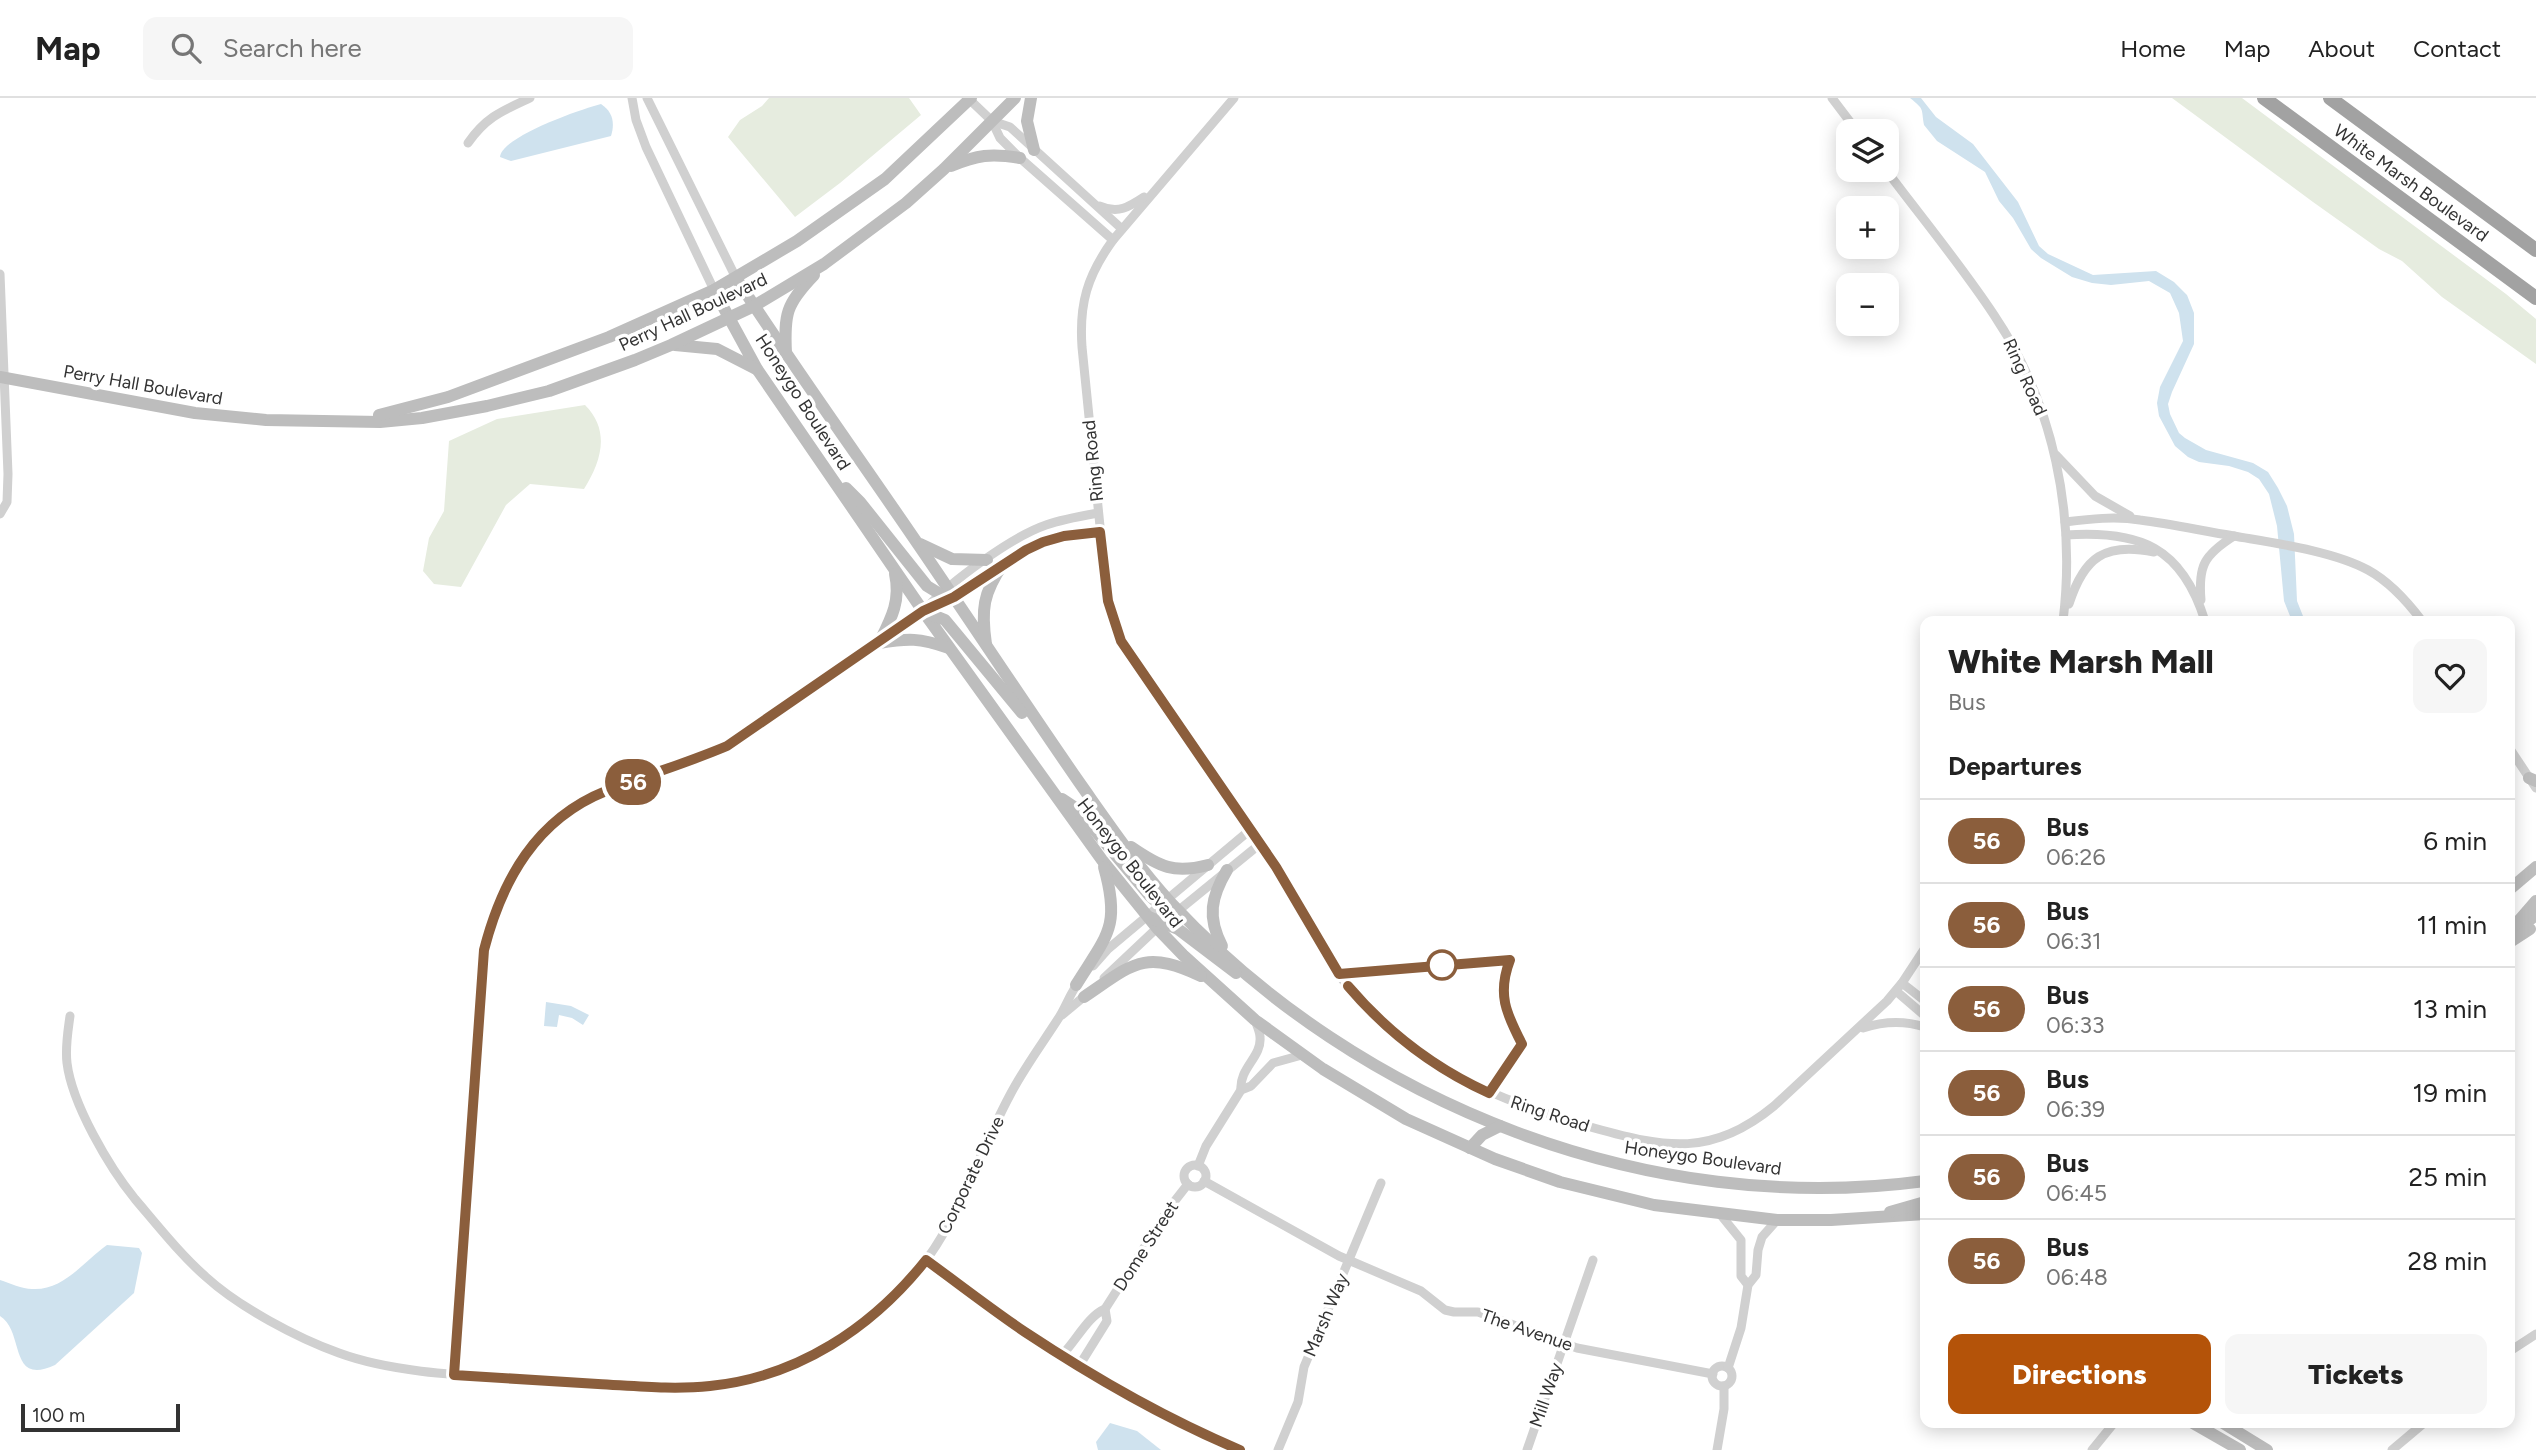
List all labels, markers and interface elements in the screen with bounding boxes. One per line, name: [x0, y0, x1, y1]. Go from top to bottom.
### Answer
search box: [143, 17, 633, 80]
text: Map: [35, 29, 101, 68]
icon: search: [167, 29, 205, 67]
text: Search here: [223, 32, 362, 64]
text: Home: [2120, 34, 2186, 63]
text: Map: [2224, 34, 2270, 63]
text: About: [2308, 34, 2375, 63]
text: Contact: [2413, 34, 2501, 63]
map controls: [1836, 119, 1899, 336]
button: layers: [1836, 119, 1899, 182]
street label: White Marsh Boulevard: [2329, 119, 2493, 247]
button: +: [1836, 196, 1899, 259]
street label: Perry Hall Boulevard: [615, 268, 771, 356]
button: −: [1836, 273, 1899, 336]
street label: Honeygo Boulevard: [751, 330, 855, 474]
street label: Ring Road: [1998, 335, 2052, 419]
street label: Perry Hall Boulevard: [62, 360, 224, 410]
street label: Ring Road: [1078, 419, 1108, 503]
button: heart: [2413, 639, 2487, 713]
text: White Marsh Mall: [1948, 642, 2214, 681]
text: Bus: [1948, 688, 1986, 716]
text: Departures: [1948, 750, 2082, 782]
line badge: 56: [602, 759, 664, 805]
text: 56: [619, 767, 647, 796]
street label: Honeygo Boulevard: [1073, 794, 1187, 932]
text: Bus: [2046, 811, 2089, 843]
text: 6 min: [2423, 825, 2487, 857]
text: 56: [1973, 826, 2000, 855]
text: 06:26: [2046, 843, 2105, 871]
text: Bus: [2046, 895, 2089, 927]
text: 11 min: [2416, 909, 2487, 941]
text: 56: [1973, 910, 2000, 939]
text: 06:31: [2046, 927, 2102, 955]
unlabelled marker: [1427, 950, 1457, 980]
text: Bus: [2046, 979, 2089, 1011]
text: 13 min: [2413, 993, 2487, 1025]
text: 56: [1973, 994, 2000, 1023]
text: 06:33: [2046, 1011, 2105, 1039]
text: Bus: [2046, 1063, 2089, 1095]
text: 19 min: [2412, 1077, 2487, 1109]
text: 56: [1973, 1078, 2000, 1107]
street label: Ring Road: [1508, 1091, 1592, 1137]
text: 06:39: [2046, 1095, 2105, 1123]
street label: Corporate Drive: [933, 1112, 1009, 1238]
street label: Honeygo Boulevard: [1623, 1136, 1783, 1180]
text: Bus: [2046, 1147, 2089, 1179]
text: 25 min: [2408, 1161, 2487, 1193]
text: 56: [1973, 1162, 2000, 1191]
text: 06:45: [2046, 1179, 2107, 1207]
street label: Dome Street: [1109, 1197, 1183, 1295]
text: Bus: [2046, 1231, 2089, 1263]
text: 28 min: [2407, 1245, 2487, 1277]
text: 56: [1973, 1246, 2000, 1275]
text: 06:48: [2046, 1263, 2108, 1291]
street label: Marsh Way: [1299, 1270, 1354, 1360]
street label: The Avenue: [1478, 1304, 1576, 1356]
button: Directions: [1948, 1334, 2211, 1414]
button: Tickets: [2225, 1334, 2487, 1414]
street label: Mill Way: [1525, 1359, 1567, 1430]
scale bar: [21, 1401, 180, 1433]
text: 100 m: [32, 1404, 85, 1427]

